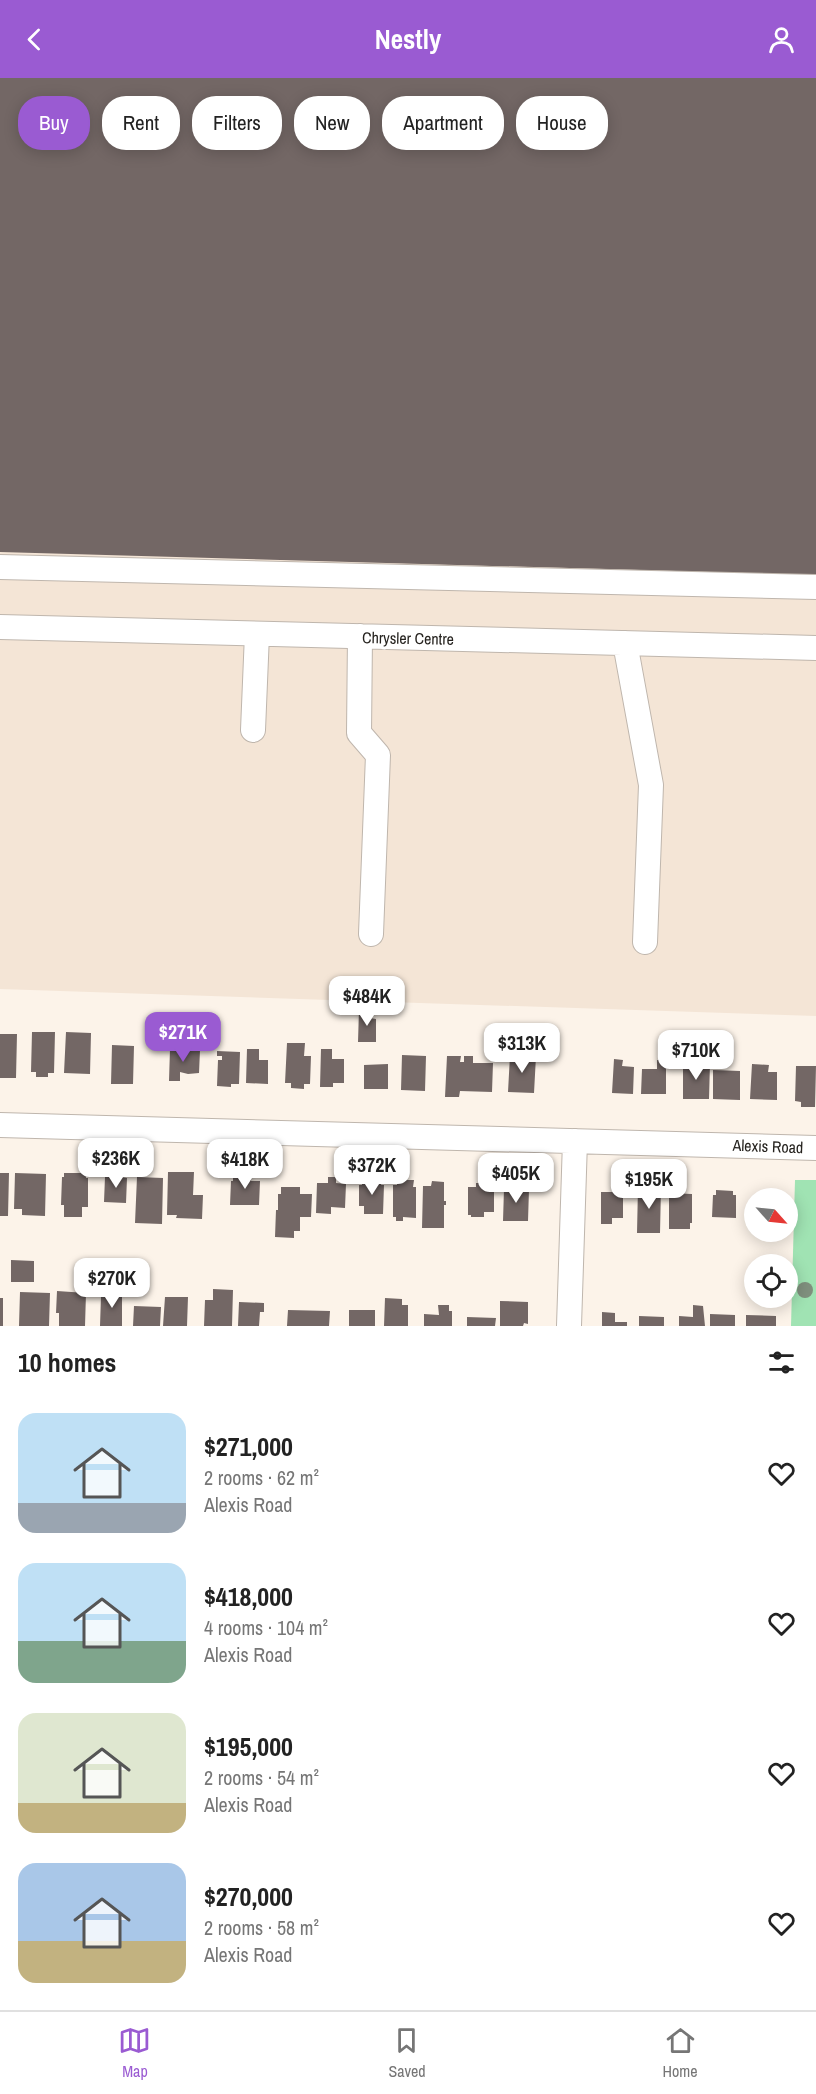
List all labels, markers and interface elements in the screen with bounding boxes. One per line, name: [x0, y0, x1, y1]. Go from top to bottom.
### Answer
text: Nestly: [375, 21, 441, 57]
icon: back: [18, 23, 51, 56]
icon: person: [765, 23, 798, 56]
chip: Buy: [18, 96, 90, 150]
chip: Rent: [102, 96, 180, 150]
chip: Filters: [192, 96, 282, 150]
chip: New: [294, 96, 370, 150]
chip: Apartment: [382, 96, 504, 150]
chip: House: [516, 96, 608, 150]
street label: Chrysler Centre: [362, 626, 454, 650]
pin: $484K: [325, 976, 409, 1027]
text: $484K: [343, 982, 391, 1009]
pin: $271K: [141, 1012, 225, 1063]
text: $271K: [159, 1018, 207, 1045]
pin: $313K: [480, 1023, 564, 1074]
text: $313K: [498, 1029, 546, 1056]
pin: $710K: [654, 1030, 738, 1081]
text: $710K: [672, 1036, 720, 1063]
street label: Alexis Road: [731, 1134, 804, 1158]
pin: $236K: [74, 1138, 158, 1189]
pin: $418K: [203, 1139, 287, 1190]
text: $236K: [92, 1144, 140, 1171]
text: $418K: [221, 1145, 269, 1172]
pin: $372K: [330, 1145, 414, 1196]
text: $372K: [348, 1151, 396, 1178]
pin: $405K: [474, 1153, 558, 1204]
text: $405K: [492, 1159, 540, 1186]
pin: $195K: [607, 1159, 691, 1210]
text: $195K: [625, 1165, 673, 1192]
north arrow: [744, 1188, 798, 1242]
map controls: [744, 1188, 798, 1308]
button: locate: [744, 1254, 798, 1308]
pin: $270K: [70, 1258, 154, 1309]
text: $270K: [88, 1264, 136, 1291]
text: 10 homes: [18, 1345, 116, 1380]
icon: filters: [765, 1346, 798, 1379]
text: $271,000: [204, 1429, 293, 1464]
icon: home: [66, 1437, 138, 1509]
icon: heart: [765, 1457, 798, 1490]
text: 2 rooms · 62 m²: [204, 1464, 319, 1491]
text: Alexis Road: [204, 1491, 292, 1518]
text: $418,000: [204, 1579, 293, 1614]
icon: home: [66, 1587, 138, 1659]
icon: heart: [765, 1607, 798, 1640]
text: 4 rooms · 104 m²: [204, 1614, 328, 1641]
text: Alexis Road: [204, 1641, 292, 1668]
text: $195,000: [204, 1729, 293, 1764]
icon: home: [66, 1737, 138, 1809]
icon: heart: [765, 1757, 798, 1790]
text: 2 rooms · 54 m²: [204, 1764, 319, 1791]
text: Alexis Road: [204, 1791, 292, 1818]
text: $270,000: [204, 1879, 293, 1914]
icon: home: [66, 1887, 138, 1959]
icon: heart: [765, 1907, 798, 1940]
text: 2 rooms · 58 m²: [204, 1914, 319, 1941]
text: Alexis Road: [204, 1941, 292, 1968]
tab: Map: [118, 2024, 151, 2082]
tab: Saved: [388, 2024, 426, 2082]
tab: Home: [663, 2024, 698, 2082]

